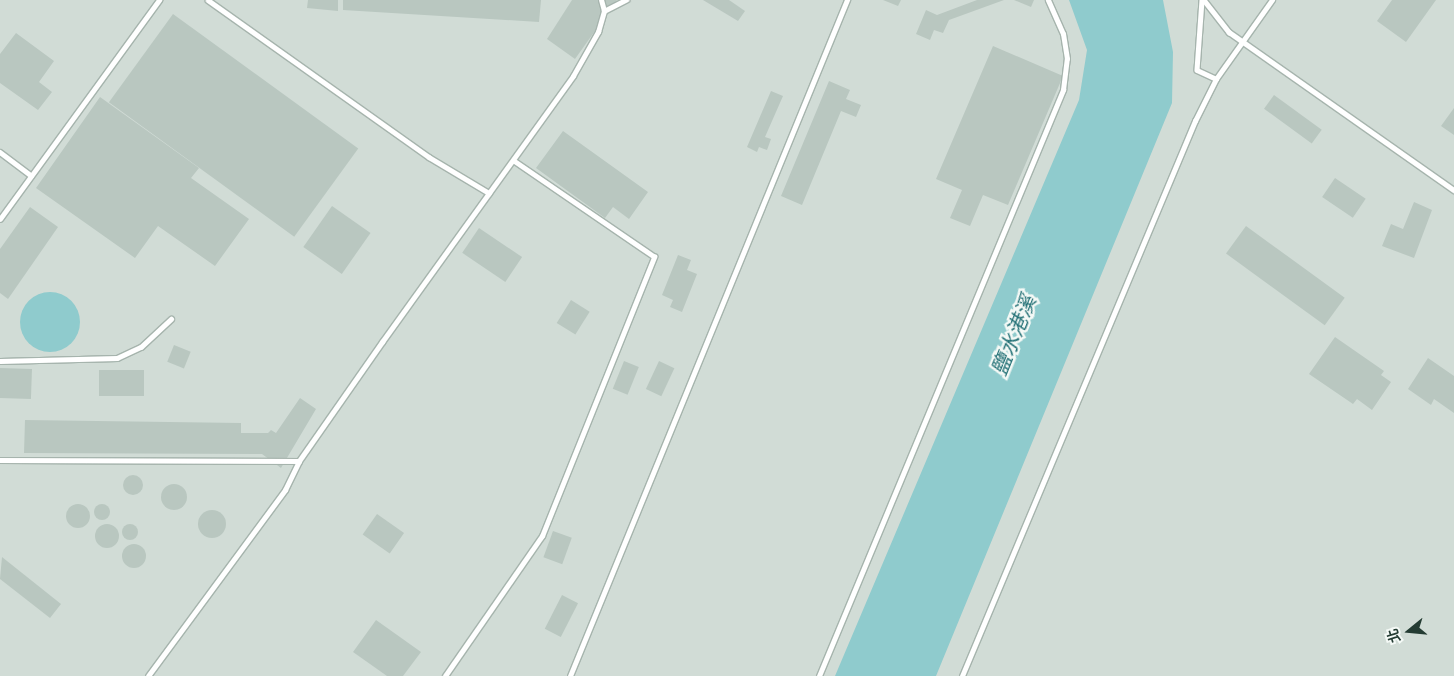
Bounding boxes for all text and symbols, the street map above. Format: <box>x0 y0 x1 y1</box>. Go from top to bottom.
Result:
water label: 鹽水港溪 <box>988 292 1042 380</box>
north arrow <box>1384 606 1434 656</box>
text: 北 <box>1386 627 1403 644</box>

